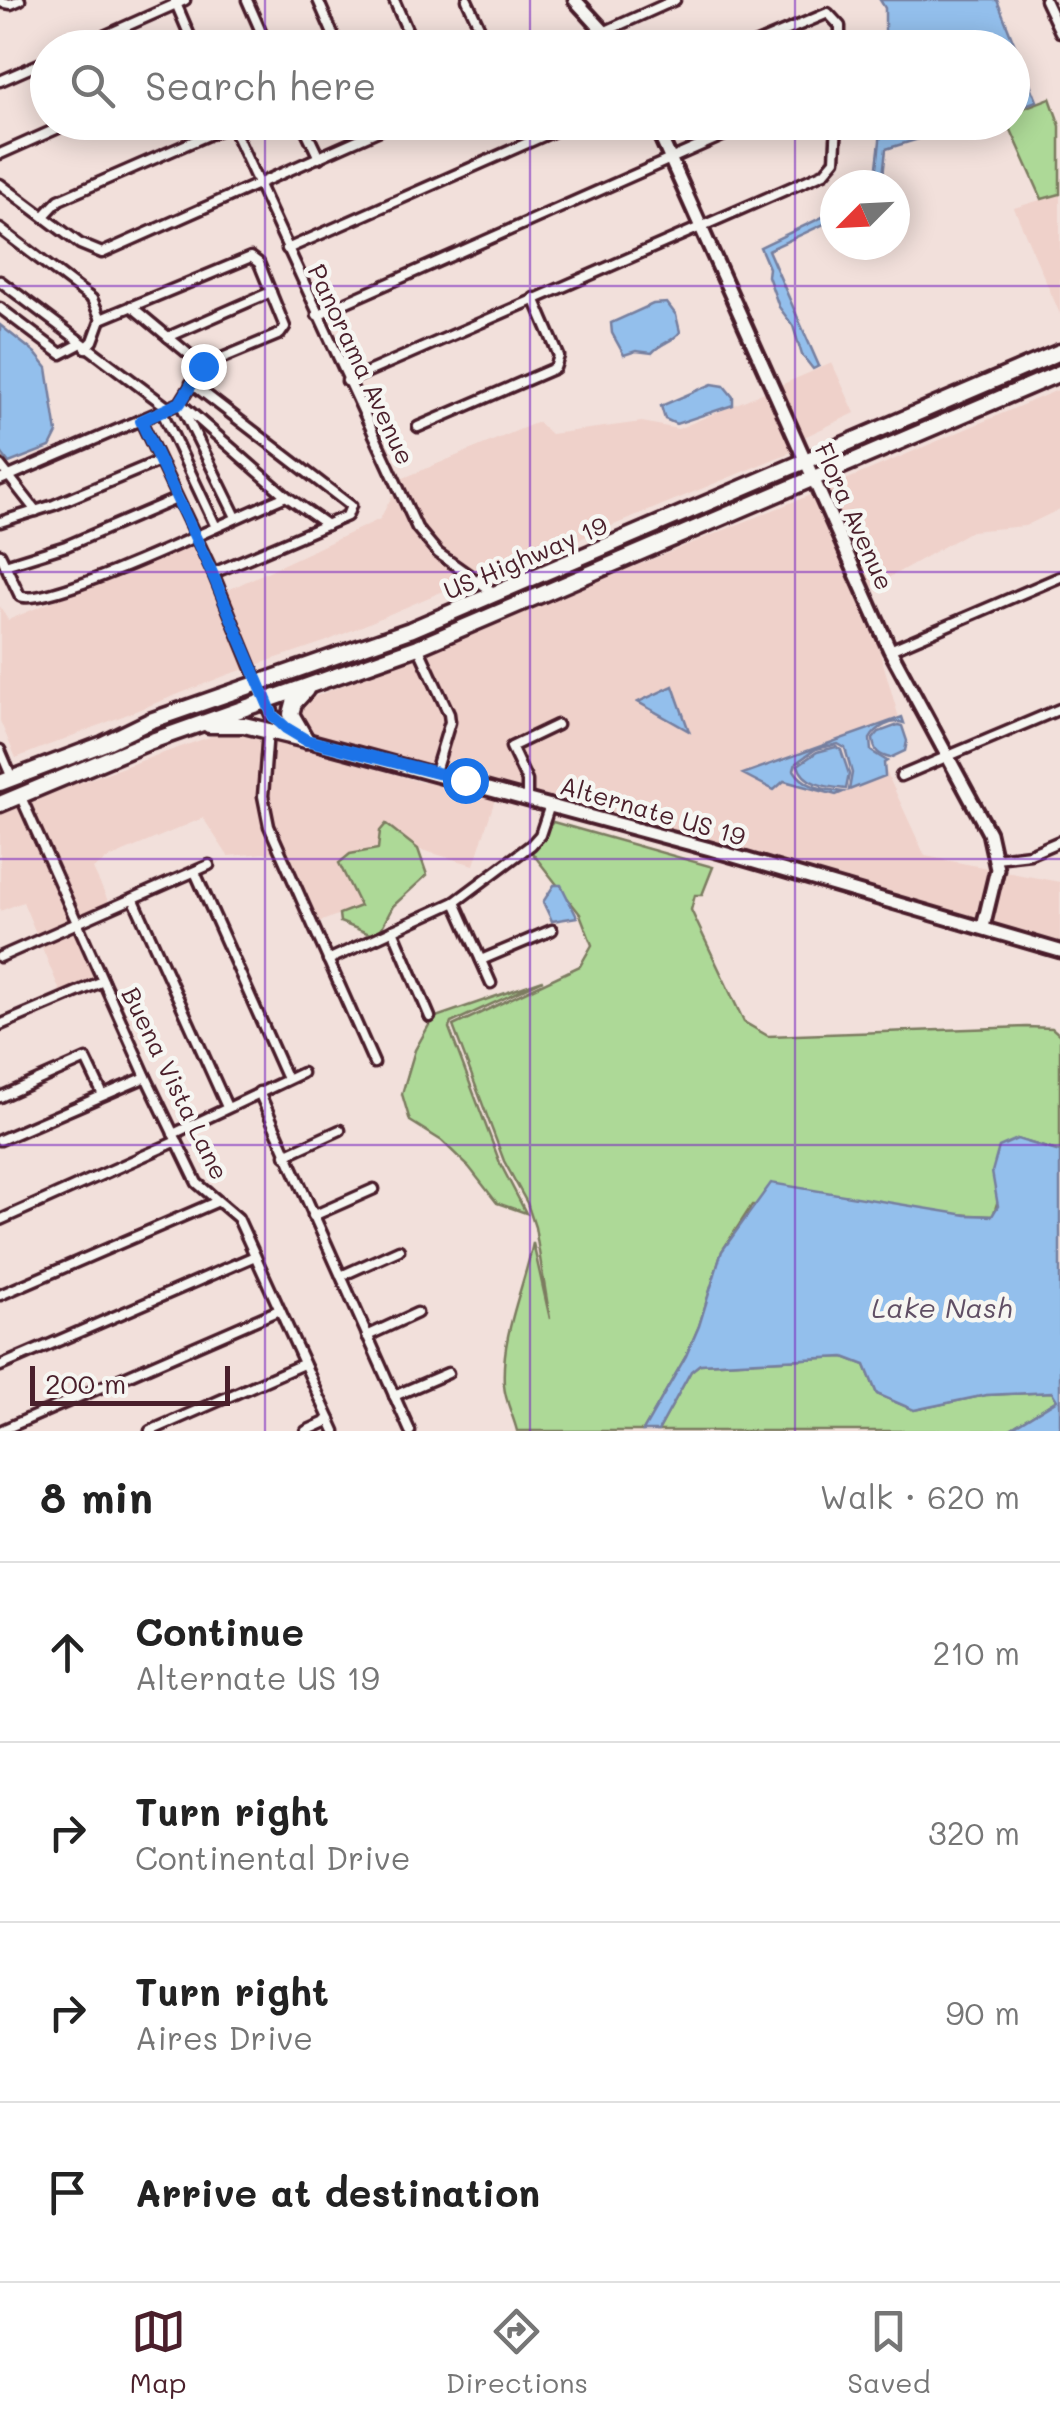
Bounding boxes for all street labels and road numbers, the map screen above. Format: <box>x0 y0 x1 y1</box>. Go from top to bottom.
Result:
street label: Panorama Avenue <box>302 259 422 469</box>
street label: Flora Avenue <box>808 437 902 595</box>
street label: US Highway 19 <box>438 508 612 607</box>
street label: Alternate US 19 <box>557 768 750 852</box>
street label: Buena Vista Lane <box>115 981 237 1185</box>

